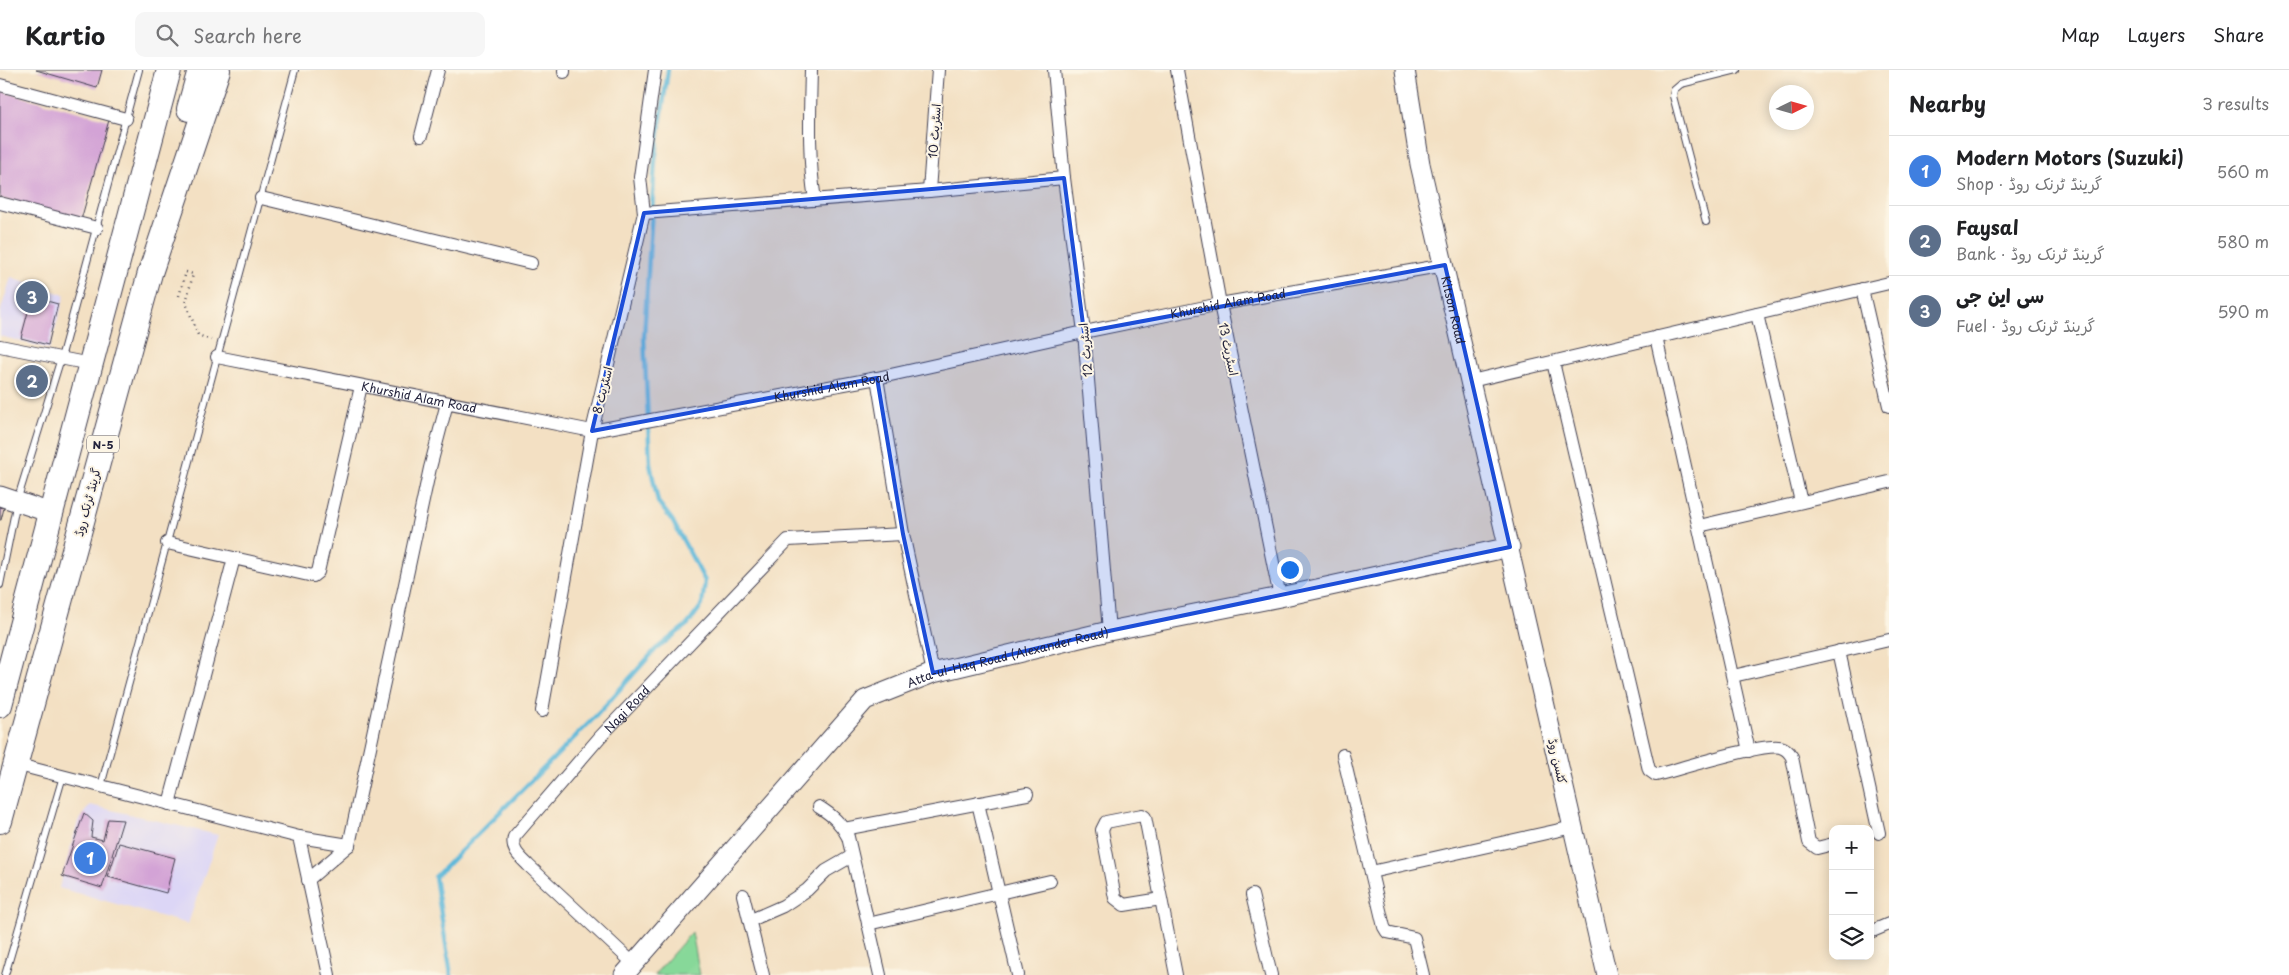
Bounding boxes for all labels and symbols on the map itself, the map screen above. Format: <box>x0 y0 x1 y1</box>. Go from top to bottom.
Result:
north arrow <box>1769 85 1814 130</box>
street label: اسٹریٹ 10 <box>923 103 945 159</box>
street label: Kitson Road <box>1437 274 1470 346</box>
pin: 3 <box>16 278 48 316</box>
street label: Khurshid Alam Road <box>1169 284 1287 323</box>
street label: اسٹریٹ 13 <box>1215 321 1243 377</box>
street label: اسٹریٹ 12 <box>1074 322 1096 378</box>
pin: 2 <box>16 362 48 400</box>
street label: اسٹریٹ 8 <box>587 364 617 415</box>
street label: Khurshid Alam Road <box>772 366 891 406</box>
street label: Khurshid Alam Road <box>360 377 478 417</box>
road number: N-5 <box>87 436 119 452</box>
street label: گرینڈ ٹرنک روڈ <box>69 466 105 538</box>
your location <box>1277 557 1303 583</box>
street label: Atta-ul-Haq Road (Alexander Road) <box>904 622 1110 692</box>
street label: Nagi Road <box>600 681 654 736</box>
street label: کٹسن روڈ <box>1544 736 1572 786</box>
pin: 1 <box>74 839 106 877</box>

